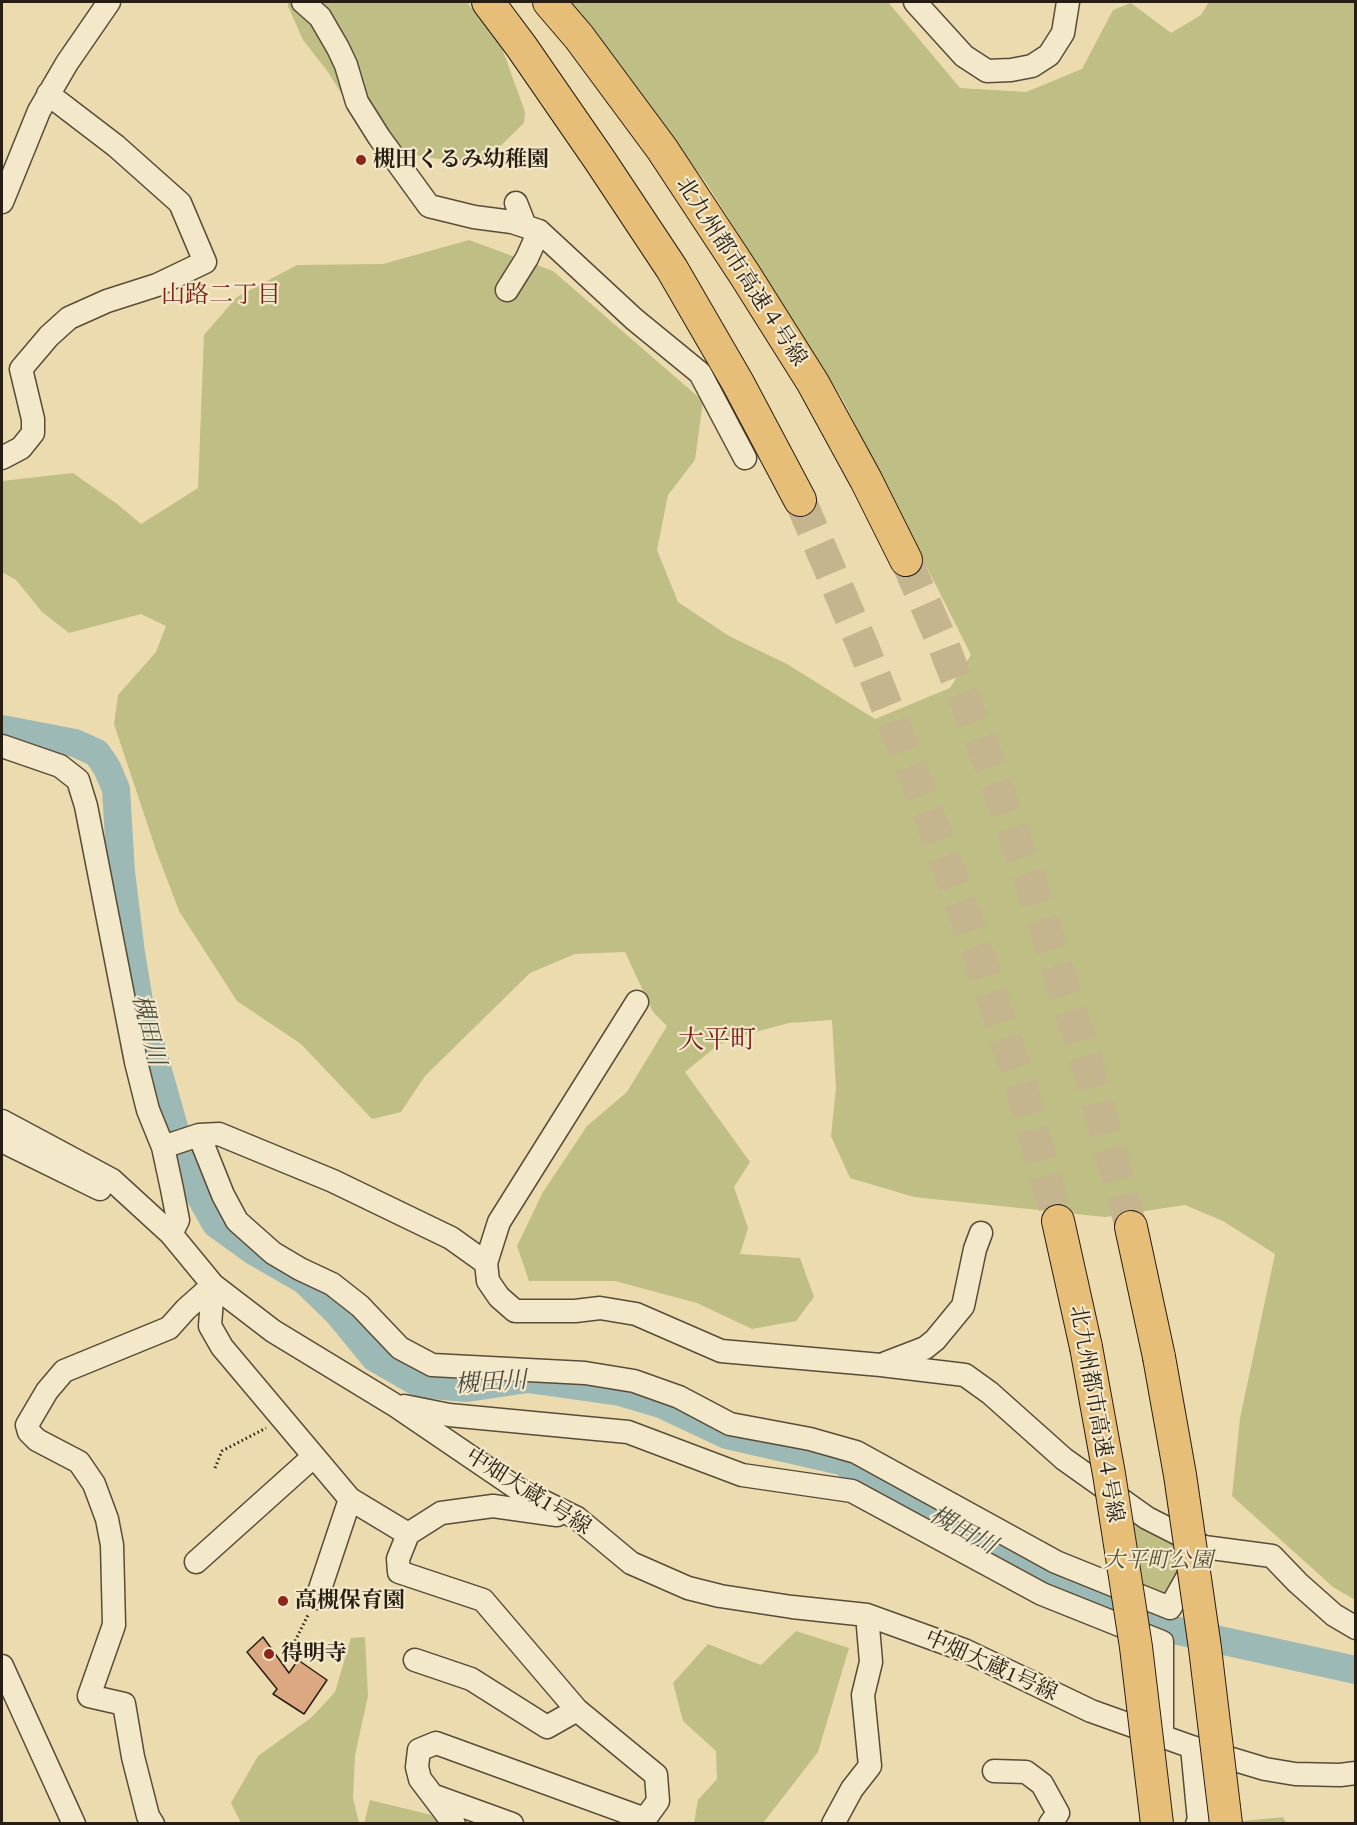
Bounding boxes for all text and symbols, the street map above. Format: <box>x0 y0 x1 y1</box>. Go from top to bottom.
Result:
place label: 槻田くるみ幼稚園 <box>373 147 549 173</box>
marker: 槻田くるみ幼稚園 <box>354 153 368 167</box>
street label: 北九州都市高速４号線 <box>670 173 812 371</box>
district label: 山路二丁目 <box>161 281 281 309</box>
water label: 槻田川 <box>125 992 171 1068</box>
district label: 大平町 <box>678 1025 756 1057</box>
street label: 北九州都市高速４号線 <box>1064 1303 1128 1525</box>
water label: 槻田川 <box>454 1366 528 1400</box>
street label: 中畑大蔵1号線 <box>461 1443 595 1541</box>
water label: 槻田川 <box>925 1501 1001 1561</box>
park label: 大平町公園 <box>1103 1548 1213 1574</box>
place label: 高槻保育園 <box>295 1588 405 1614</box>
marker: 高槻保育園 <box>276 1594 290 1608</box>
street label: 中畑大蔵1号線 <box>921 1625 1061 1707</box>
place label: 得明寺 <box>281 1641 347 1667</box>
marker: 得明寺 <box>262 1647 276 1661</box>

